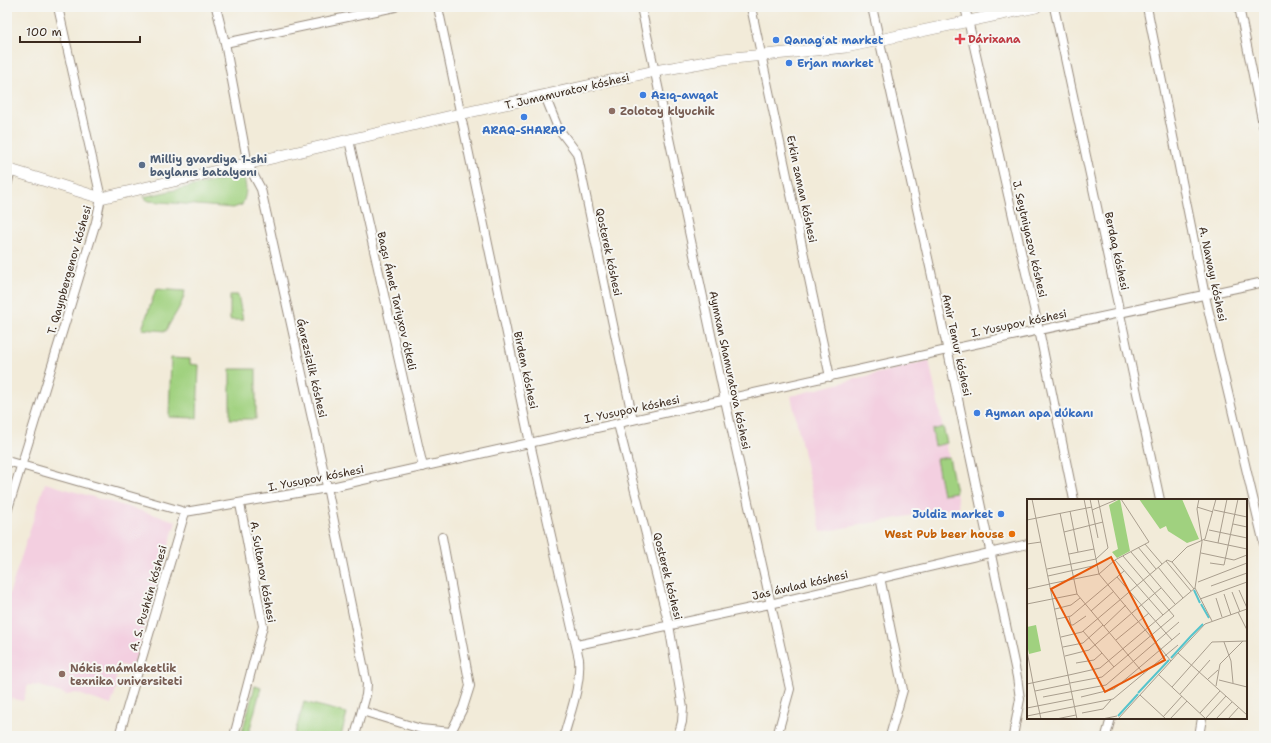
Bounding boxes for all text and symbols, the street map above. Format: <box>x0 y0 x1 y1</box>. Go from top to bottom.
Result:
scale bar <box>20 18 140 44</box>
text: 100 m <box>26 24 62 40</box>
place label: Dárixana <box>968 32 1021 47</box>
place label: Qanagʻat market <box>784 33 884 48</box>
marker: Dárixana <box>955 34 965 44</box>
marker: Qanagʻat market <box>771 35 781 45</box>
place label: Erjan market <box>797 56 874 71</box>
marker: Erjan market <box>784 58 794 68</box>
street label: T. Jumamuratov kóshesi <box>503 70 631 113</box>
place label: Azıq-awqat <box>651 88 719 103</box>
marker: Azıq-awqat <box>638 90 648 100</box>
place label: Zolotoy klyuchik <box>620 104 715 119</box>
marker: Zolotoy klyuchik <box>607 106 617 116</box>
marker: ARAQ-SHARAP <box>519 112 529 122</box>
place label: ARAQ-SHARAP <box>482 123 566 138</box>
street label: Erkin zaman kóshesi <box>783 134 820 244</box>
place label: Milliy gvardiya 1-shi baylanıs batalyonı <box>150 152 267 180</box>
marker: Milliy gvardiya 1-shi baylanıs batalyonı <box>137 160 147 170</box>
street label: J. Seytniyazov kóshesi <box>1009 179 1050 299</box>
street label: T. Qayıpbergenov kóshesi <box>44 204 95 336</box>
street label: Qosterek kóshesi <box>592 207 625 298</box>
street label: Berdaq kóshesi <box>1101 211 1132 292</box>
street label: A. Nawayı kóshesi <box>1195 225 1230 323</box>
street label: Baqsı Ámet Tariyxov ótkeli <box>373 230 421 372</box>
street label: Ayımxan Shamuratova kóshesi <box>705 289 754 451</box>
street label: Amir Temur kóshesi <box>938 293 975 398</box>
street label: I. Yusupov kóshesi <box>970 306 1068 341</box>
street label: Ǵarezsizlik kóshesi <box>293 317 331 419</box>
street label: Birdem kóshesi <box>510 330 541 410</box>
street label: I. Yusupov kóshesi <box>583 392 681 427</box>
place label: Ayman apa dúkanı <box>985 406 1093 421</box>
marker: Ayman apa dúkanı <box>972 408 982 418</box>
street label: I. Yusupov kóshesi <box>267 462 365 495</box>
inset map <box>1027 499 1247 719</box>
place label: Juldiz market <box>912 507 994 522</box>
marker: Juldiz market <box>996 509 1006 519</box>
street label: A. Sultanov kóshesi <box>246 520 279 624</box>
place label: West Pub beer house <box>884 527 1004 542</box>
marker: West Pub beer house <box>1007 529 1017 539</box>
street label: Qosterek kóshesi <box>649 531 686 621</box>
street label: A. S. Pushkin kóshesi <box>126 544 171 653</box>
street label: Jas áwlad kóshesi <box>751 567 850 604</box>
place label: Nókis mámleketlik texnika universiteti <box>70 661 182 689</box>
marker: Nókis mámleketlik texnika universiteti <box>57 669 67 679</box>

